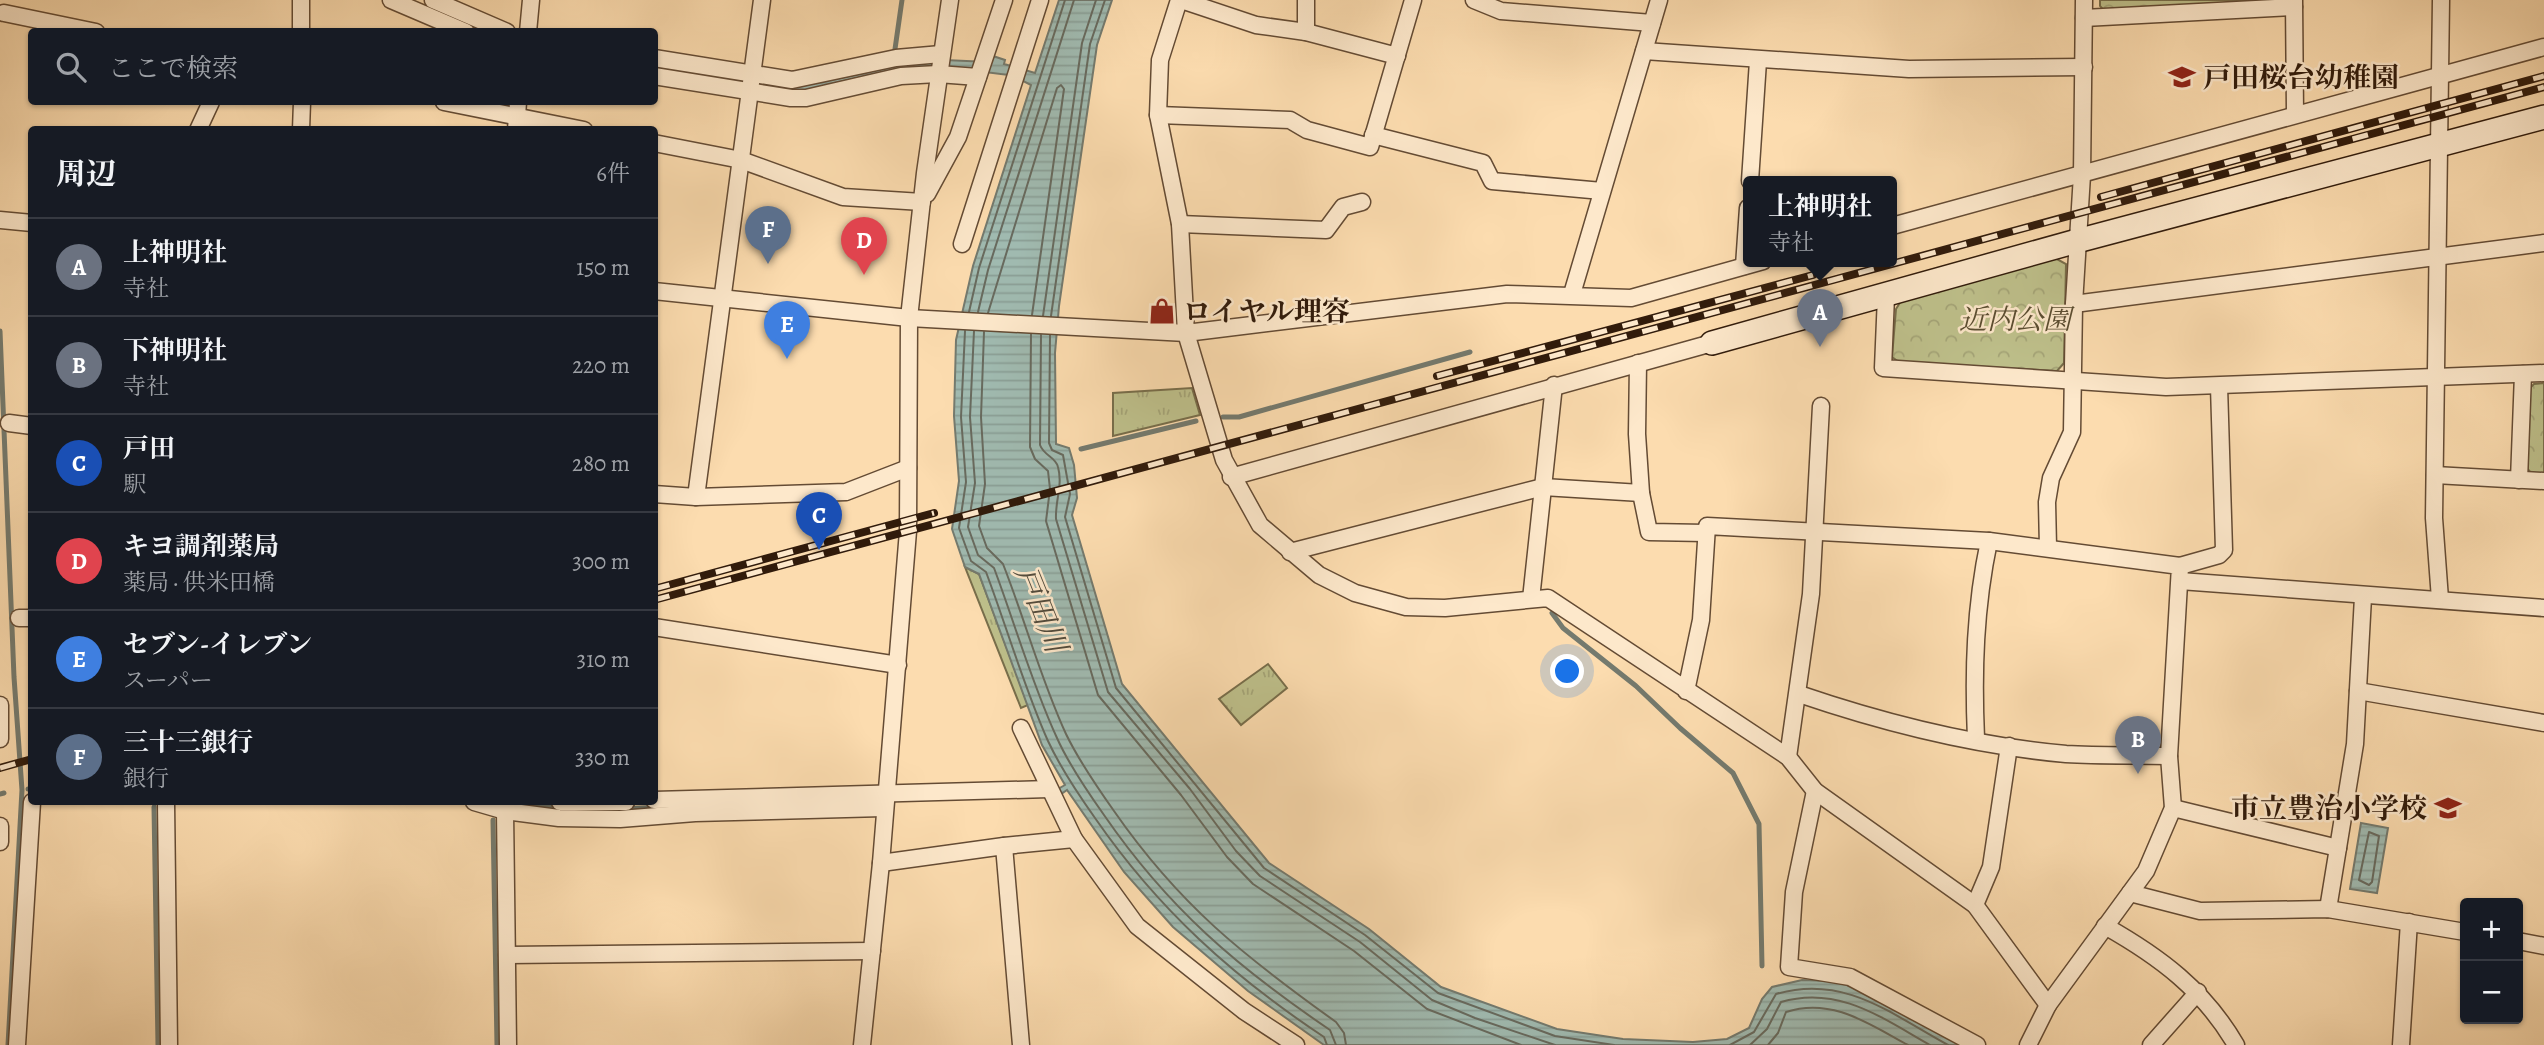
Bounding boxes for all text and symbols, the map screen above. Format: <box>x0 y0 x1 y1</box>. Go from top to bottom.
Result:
search box <box>28 28 658 105</box>
icon: search <box>52 48 90 86</box>
text: ここで検索 <box>108 51 238 86</box>
place label: 戸田桜台幼稚園 <box>2203 59 2399 97</box>
school or university icon: 戸田桜台幼稚園 <box>2167 62 2197 92</box>
text: 周辺 <box>56 154 116 194</box>
text: 6件 <box>596 158 630 189</box>
popup <box>1743 176 1897 267</box>
text: 上神明社 <box>1768 189 1872 224</box>
pin: F <box>745 206 791 264</box>
pin: D <box>841 217 887 275</box>
text: 寺社 <box>1768 227 1814 258</box>
text: 上神明社 <box>123 235 227 270</box>
text: A <box>72 252 86 283</box>
text: 150 m <box>576 252 630 283</box>
text: 寺社 <box>123 273 169 304</box>
pin: A <box>1797 289 1843 347</box>
place label: ロイヤル理容 <box>1183 293 1350 331</box>
shop icon: ロイヤル理容 <box>1147 296 1177 326</box>
pin: E <box>764 301 810 359</box>
park label: 近内公園 <box>1959 301 2075 339</box>
text: 下神明社 <box>123 333 227 368</box>
text: B <box>72 350 86 381</box>
text: 220 m <box>572 350 630 381</box>
text: 寺社 <box>123 371 169 402</box>
text: 戸田 <box>123 431 175 466</box>
text: C <box>72 448 86 479</box>
text: 280 m <box>572 448 630 479</box>
text: 駅 <box>123 469 146 500</box>
pin: C <box>796 492 842 550</box>
text: キヨ調剤薬局 <box>123 529 279 564</box>
text: D <box>71 546 87 577</box>
text: 300 m <box>572 546 630 577</box>
water label: 戸田川 <box>1006 560 1078 661</box>
text: 薬局 · 供米田橋 <box>123 567 275 598</box>
text: セブン-イレブン <box>123 627 312 662</box>
text: E <box>72 644 86 675</box>
text: 310 m <box>577 644 630 675</box>
your location <box>1550 654 1584 688</box>
text: スーパー <box>123 665 213 696</box>
pin: B <box>2115 716 2161 774</box>
text: 三十三銀行 <box>123 725 253 760</box>
text: F <box>73 742 85 773</box>
text: 330 m <box>575 742 630 773</box>
text: 銀行 <box>123 763 169 794</box>
place label: 市立豊治小学校 <box>2231 790 2427 828</box>
school or university icon: 市立豊治小学校 <box>2433 793 2463 823</box>
map controls <box>2460 898 2523 1024</box>
button: + <box>2460 898 2523 961</box>
button: − <box>2460 961 2523 1024</box>

